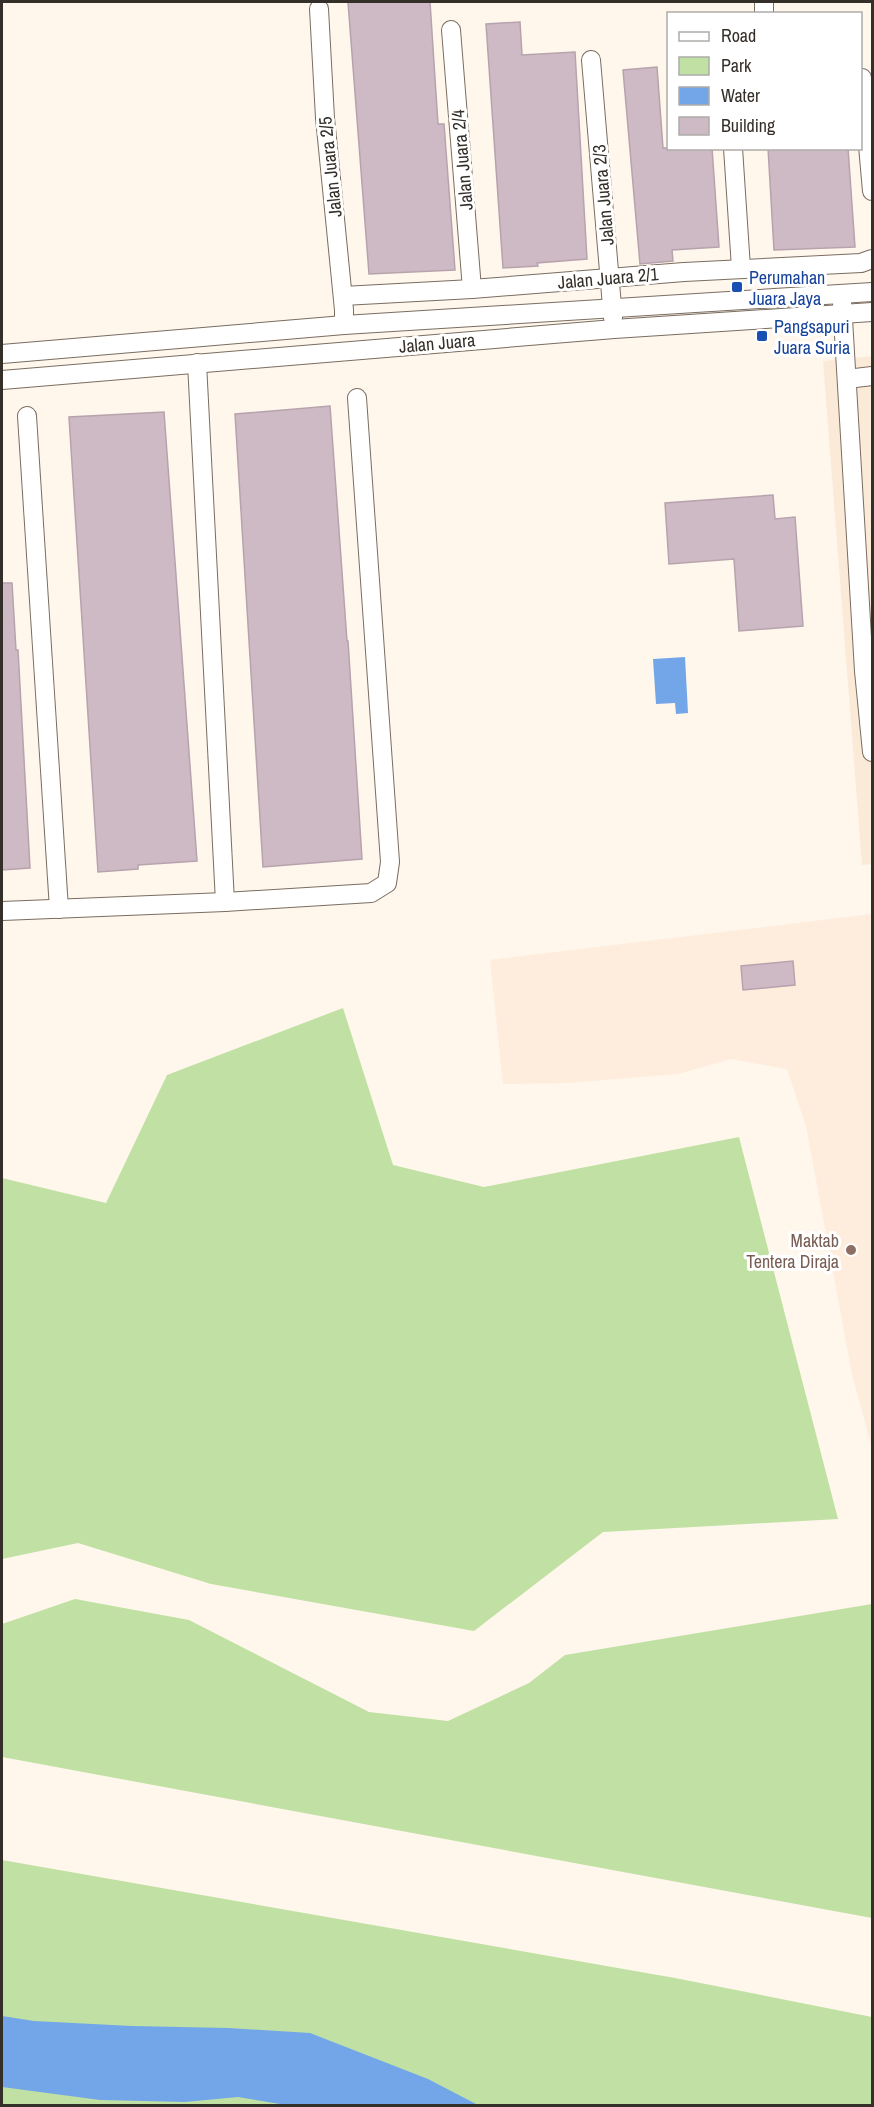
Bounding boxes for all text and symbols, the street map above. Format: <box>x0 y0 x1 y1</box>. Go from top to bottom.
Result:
legend <box>667 12 862 150</box>
text: Road <box>721 23 756 48</box>
text: Park <box>721 53 752 78</box>
text: Water <box>721 83 760 108</box>
street label: Jalan Juara 2/4 <box>445 109 479 211</box>
text: Building <box>721 113 776 138</box>
street label: Jalan Juara 2/5 <box>312 116 348 218</box>
street label: Jalan Juara 2/3 <box>586 144 620 246</box>
street label: Jalan Juara 2/1 <box>557 261 660 295</box>
place label: Perumahan Juara Jaya <box>749 265 825 311</box>
marker: Perumahan Juara Jaya <box>730 280 744 294</box>
place label: Pangsapuri Juara Suria <box>774 314 850 360</box>
street label: Jalan Juara <box>398 327 476 359</box>
marker: Pangsapuri Juara Suria <box>755 329 769 343</box>
place label: Maktab Tentera Diraja <box>746 1228 839 1274</box>
marker: Maktab Tentera Diraja <box>844 1243 858 1257</box>

